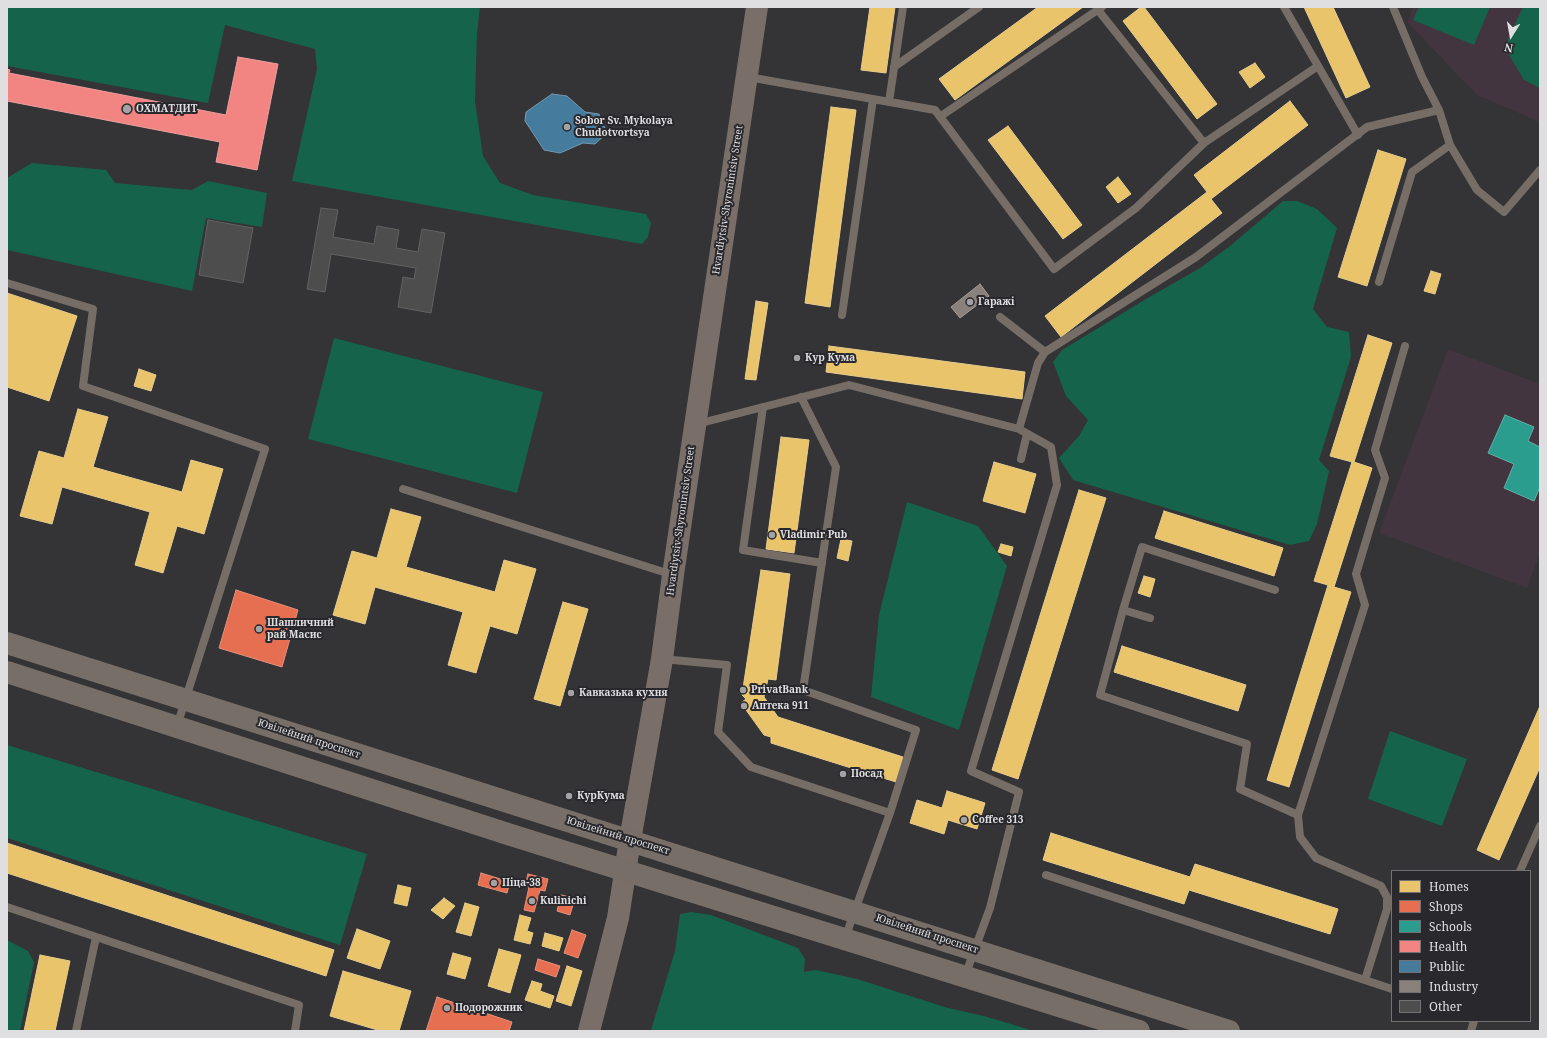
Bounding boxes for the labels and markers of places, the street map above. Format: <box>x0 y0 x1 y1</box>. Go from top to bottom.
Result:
marker: ОХМАТДИТ <box>121 103 133 115</box>
place label: ОХМАТДИТ <box>136 103 197 115</box>
place label: Sobor Sv. Mykolaya Chudotvortsya <box>575 115 673 138</box>
marker: Sobor Sv. Mykolaya Chudotvortsya <box>562 122 572 132</box>
place label: Гаражі <box>978 296 1015 308</box>
marker: Гаражі <box>965 297 975 307</box>
place label: Кур Кума <box>805 352 855 364</box>
marker: Кур Кума <box>792 353 802 363</box>
place label: Vladimir Pub <box>780 529 847 541</box>
marker: Vladimir Pub <box>767 530 777 540</box>
place label: Шашличний рай Масис <box>267 617 334 640</box>
marker: Шашличний рай Масис <box>254 624 264 634</box>
place label: PrivatBank <box>751 684 808 696</box>
marker: PrivatBank <box>738 685 748 695</box>
place label: Кавказька кухня <box>579 687 667 699</box>
marker: Кавказька кухня <box>566 688 576 698</box>
place label: Аптека 911 <box>752 700 809 712</box>
marker: Аптека 911 <box>739 701 749 711</box>
place label: Посад <box>851 768 883 780</box>
marker: Посад <box>838 769 848 779</box>
place label: КурКума <box>577 790 625 802</box>
marker: КурКума <box>564 791 574 801</box>
place label: Coffee 313 <box>972 814 1023 826</box>
marker: Coffee 313 <box>959 815 969 825</box>
place label: Піца-38 <box>502 877 541 889</box>
marker: Піца-38 <box>489 878 499 888</box>
place label: Kulinichi <box>540 895 586 907</box>
marker: Kulinichi <box>527 896 537 906</box>
place label: Подорожник <box>455 1002 522 1014</box>
marker: Подорожник <box>442 1003 452 1013</box>

